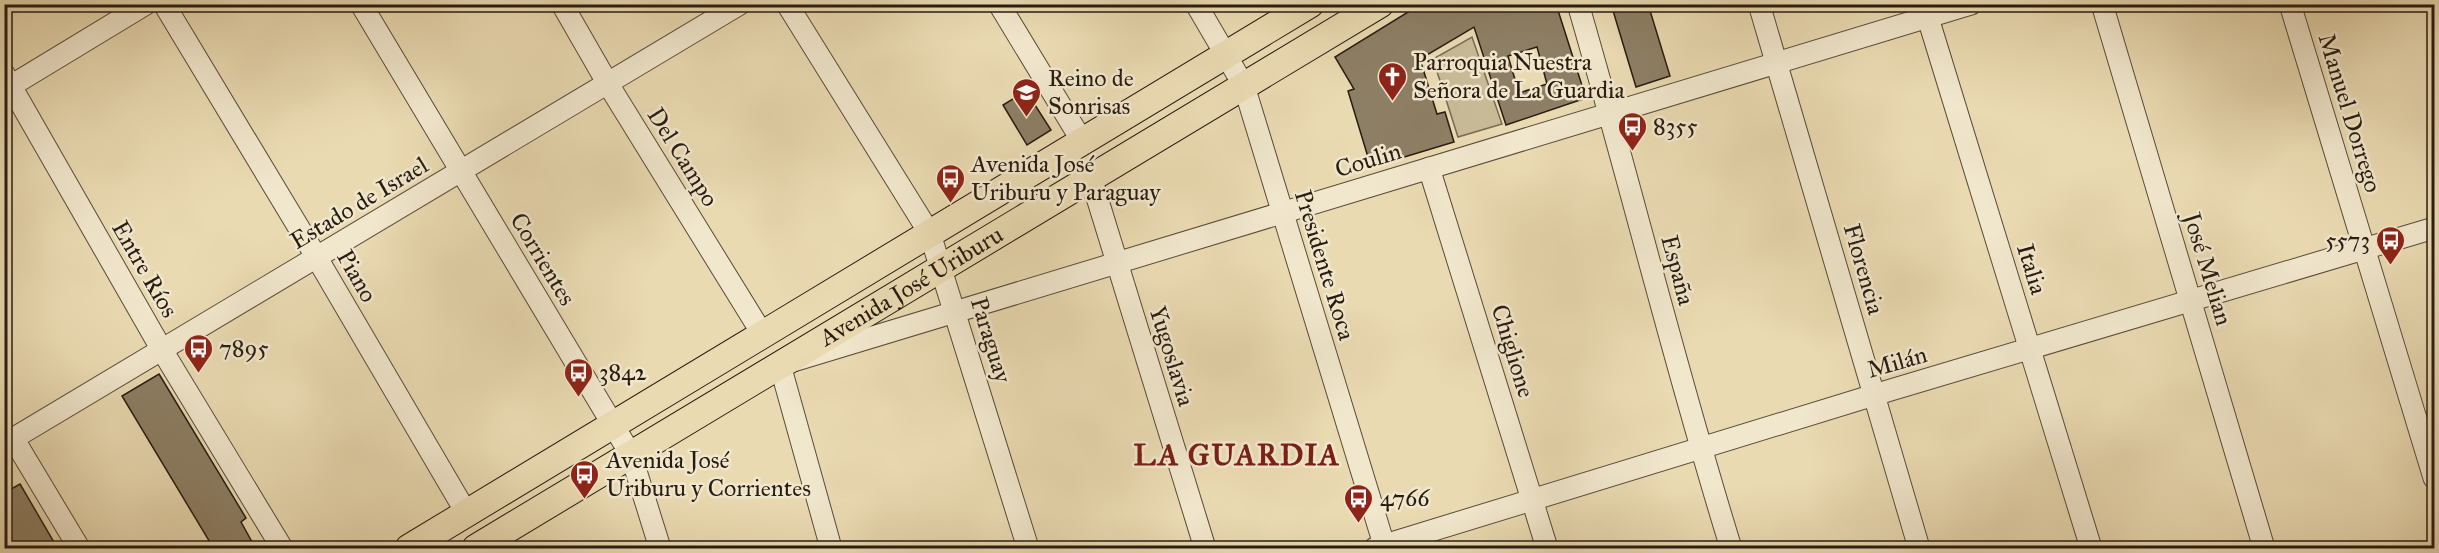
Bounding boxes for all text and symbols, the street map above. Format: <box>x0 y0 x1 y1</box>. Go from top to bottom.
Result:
street label: Manuel Dorrego <box>2312 30 2388 196</box>
place label: Parroquia Nuestra Señora de La Guardia <box>1413 47 1626 105</box>
church icon: Parroquia Nuestra Señora de La Guardia <box>1376 60 1408 102</box>
place label: Reino de Sonrisas <box>1048 63 1134 121</box>
school or university icon: Reino de Sonrisas <box>1011 76 1043 118</box>
street label: Del Campo <box>641 102 725 212</box>
bus stop icon: 8355 <box>1616 110 1648 152</box>
place label: 8355 <box>1653 111 1698 141</box>
street label: Coulin <box>1331 136 1405 184</box>
place label: Avenida José Uriburu y Paraguay <box>970 149 1161 207</box>
street label: Estado de Israel <box>285 150 434 256</box>
bus stop icon: Avenida José Uriburu y Paraguay <box>934 162 966 204</box>
street label: Presidente Roca <box>1288 186 1362 345</box>
street label: José Melian <box>2176 206 2239 329</box>
street label: Corrientes <box>504 207 582 311</box>
street label: Entre Ríos <box>105 215 185 323</box>
street label: Avenida José Uriburu <box>813 219 1009 353</box>
street label: Florencia <box>1837 220 1891 319</box>
bus stop icon: 5573 <box>2375 224 2407 266</box>
place label: 5573 <box>2325 225 2370 255</box>
street label: España <box>1654 232 1702 309</box>
street label: Italia <box>2010 240 2054 299</box>
street label: Piano <box>330 244 384 308</box>
street label: Paraguay <box>964 294 1018 387</box>
street label: Chiglione <box>1485 301 1541 401</box>
street label: Yugoslavia <box>1143 302 1202 411</box>
bus stop icon: 7895 <box>182 332 214 374</box>
place label: 7895 <box>219 333 269 363</box>
street label: Milán <box>1864 339 1930 385</box>
bus stop icon: 3842 <box>562 356 594 398</box>
place label: 3842 <box>599 357 647 387</box>
district label: LA GUARDIA <box>1134 437 1340 473</box>
place label: Avenida José Uriburu y Corrientes <box>605 445 811 503</box>
bus stop icon: Avenida José Uriburu y Corrientes <box>569 458 601 500</box>
bus stop icon: 4766 <box>1343 482 1375 524</box>
place label: 4766 <box>1380 483 1430 513</box>

